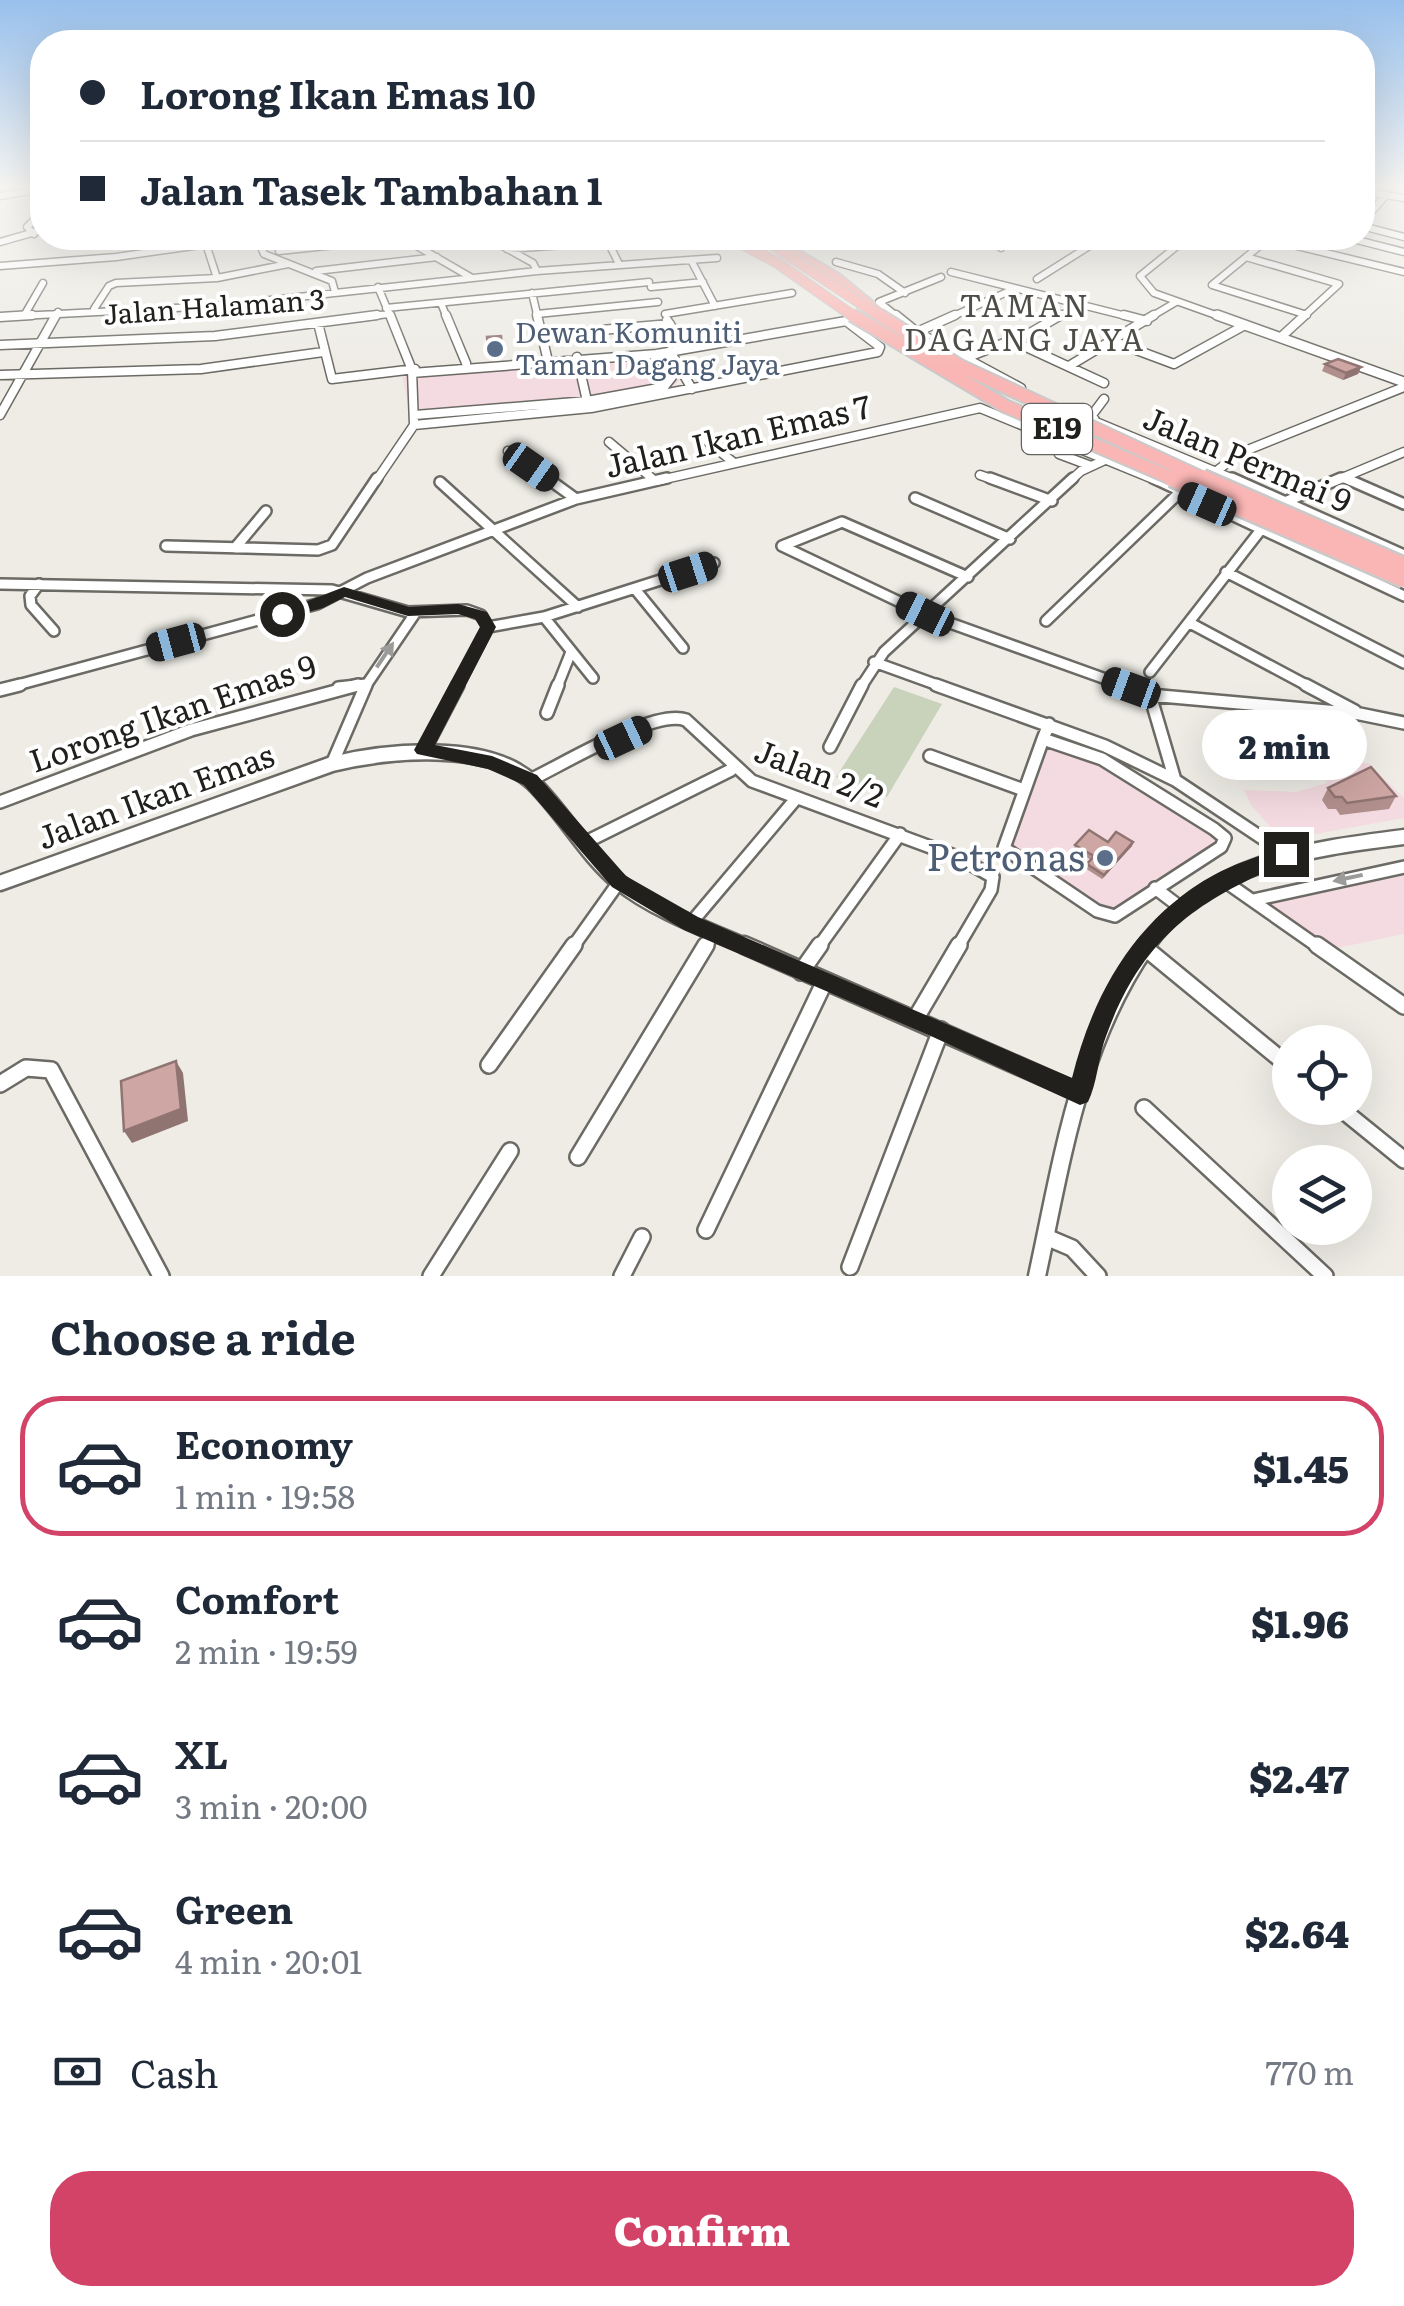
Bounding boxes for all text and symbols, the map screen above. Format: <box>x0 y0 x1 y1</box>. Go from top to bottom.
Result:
text: Lorong Ikan Emas 10 <box>140 64 536 121</box>
text: Jalan Tasek Tambahan 1 <box>140 160 603 217</box>
street label: Jalan Halaman 3 <box>102 276 326 334</box>
district label: TAMAN DAGANG JAYA <box>904 282 1146 360</box>
place label: Dewan Komuniti Taman Dagang Jaya <box>515 310 780 384</box>
marker: Dewan Komuniti Taman Dagang Jaya <box>484 338 506 360</box>
street label: Jalan Ikan Emas 7 <box>600 380 875 488</box>
street label: Jalan Permai 9 <box>1137 392 1360 523</box>
road number: E19 <box>1022 404 1092 454</box>
car <box>498 438 564 496</box>
car <box>1173 478 1241 530</box>
car <box>655 548 721 596</box>
car <box>891 587 959 641</box>
route start <box>260 592 305 637</box>
car <box>143 620 209 664</box>
street label: Lorong Ikan Emas 9 <box>22 640 322 783</box>
one-way arrow <box>376 641 394 668</box>
car <box>1098 664 1164 712</box>
callout: 2 min <box>1204 709 1368 779</box>
car <box>589 712 657 764</box>
text: 2 min <box>1239 721 1330 769</box>
street label: Jalan 2/2 <box>748 725 892 818</box>
street label: Jalan Ikan Emas <box>30 729 280 859</box>
place label: Petronas <box>927 826 1085 883</box>
route end <box>1264 832 1309 877</box>
marker: Petronas <box>1094 847 1116 869</box>
one-way arrow <box>1332 870 1363 886</box>
map controls <box>1272 1025 1372 1245</box>
button: locate <box>1272 1025 1372 1125</box>
button: layers <box>1272 1145 1372 1245</box>
text: Choose a ride <box>50 1302 356 1369</box>
text: Economy <box>175 1414 353 1471</box>
icon: car <box>55 1421 145 1511</box>
text: $1.45 <box>1253 1438 1349 1495</box>
text: 1 min · 19:58 <box>175 1471 355 1519</box>
text: Comfort <box>175 1569 339 1626</box>
icon: car <box>55 1576 145 1666</box>
text: $1.96 <box>1251 1593 1349 1650</box>
text: 2 min · 19:59 <box>175 1626 357 1674</box>
text: XL <box>175 1724 228 1781</box>
icon: car <box>55 1731 145 1821</box>
text: $2.47 <box>1249 1748 1349 1805</box>
text: 3 min · 20:00 <box>175 1781 367 1829</box>
text: Green <box>175 1879 293 1936</box>
icon: car <box>55 1886 145 1976</box>
text: $2.64 <box>1245 1903 1349 1960</box>
text: 4 min · 20:01 <box>175 1936 362 1984</box>
text: Cash <box>130 2043 219 2100</box>
icon: cash <box>50 2044 105 2099</box>
text: 770 m <box>1266 2047 1354 2095</box>
button: Confirm <box>50 2171 1354 2286</box>

